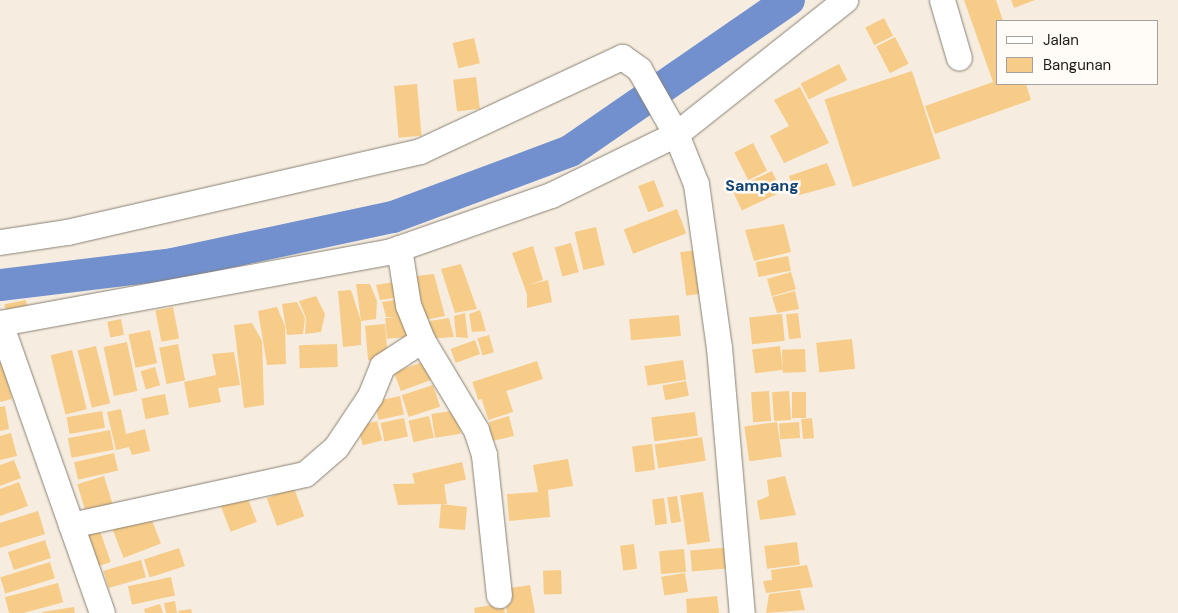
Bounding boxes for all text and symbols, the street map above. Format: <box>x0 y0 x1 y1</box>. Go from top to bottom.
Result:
legend <box>996 20 1158 85</box>
text: Jalan <box>1043 30 1079 50</box>
text: Bangunan <box>1043 55 1111 75</box>
district label: Sampang <box>725 176 799 196</box>

